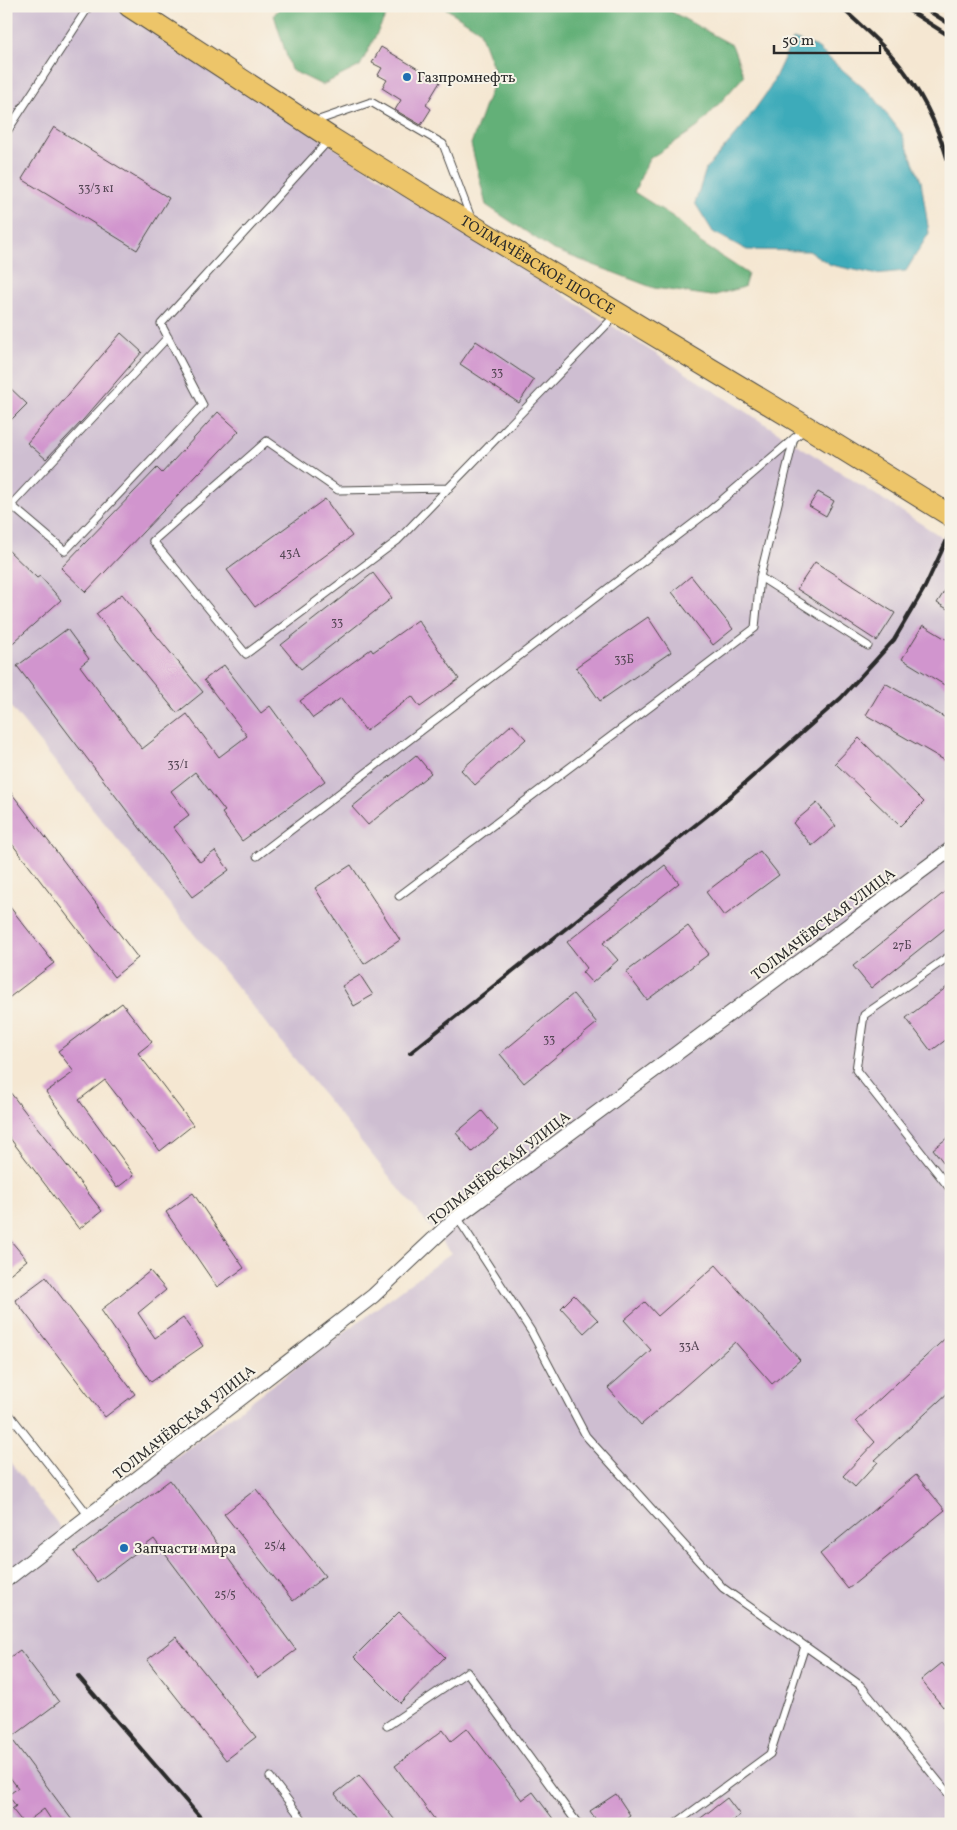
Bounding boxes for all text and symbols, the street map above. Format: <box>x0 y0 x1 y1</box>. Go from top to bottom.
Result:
scale bar <box>774 22 881 54</box>
text: 50 m <box>782 31 814 52</box>
place label: Газпромнефть <box>417 68 516 89</box>
marker: Газпромнефть <box>401 71 413 83</box>
house number: 33/3 к1 <box>78 181 114 197</box>
street label: ТОЛМАЧЁВСКОЕ ШОССЕ <box>456 211 618 321</box>
house number: 33 <box>491 365 503 381</box>
house number: 43А <box>279 546 301 562</box>
house number: 33 <box>331 615 343 631</box>
house number: 33Б <box>614 652 634 668</box>
house number: 33/1 <box>168 757 188 773</box>
street label: ТОЛМАЧЁВСКАЯ УЛИЦА <box>748 864 901 986</box>
house number: 27Б <box>892 938 912 954</box>
house number: 33 <box>543 1032 555 1048</box>
street label: ТОЛМАЧЁВСКАЯ УЛИЦА <box>424 1107 576 1231</box>
house number: 33А <box>679 1339 700 1355</box>
street label: ТОЛМАЧЁВСКАЯ УЛИЦА <box>109 1361 261 1485</box>
house number: 25/4 <box>264 1538 286 1554</box>
place label: Запчасти мира <box>134 1539 236 1560</box>
marker: Запчасти мира <box>118 1542 130 1554</box>
house number: 25/5 <box>214 1587 236 1603</box>

